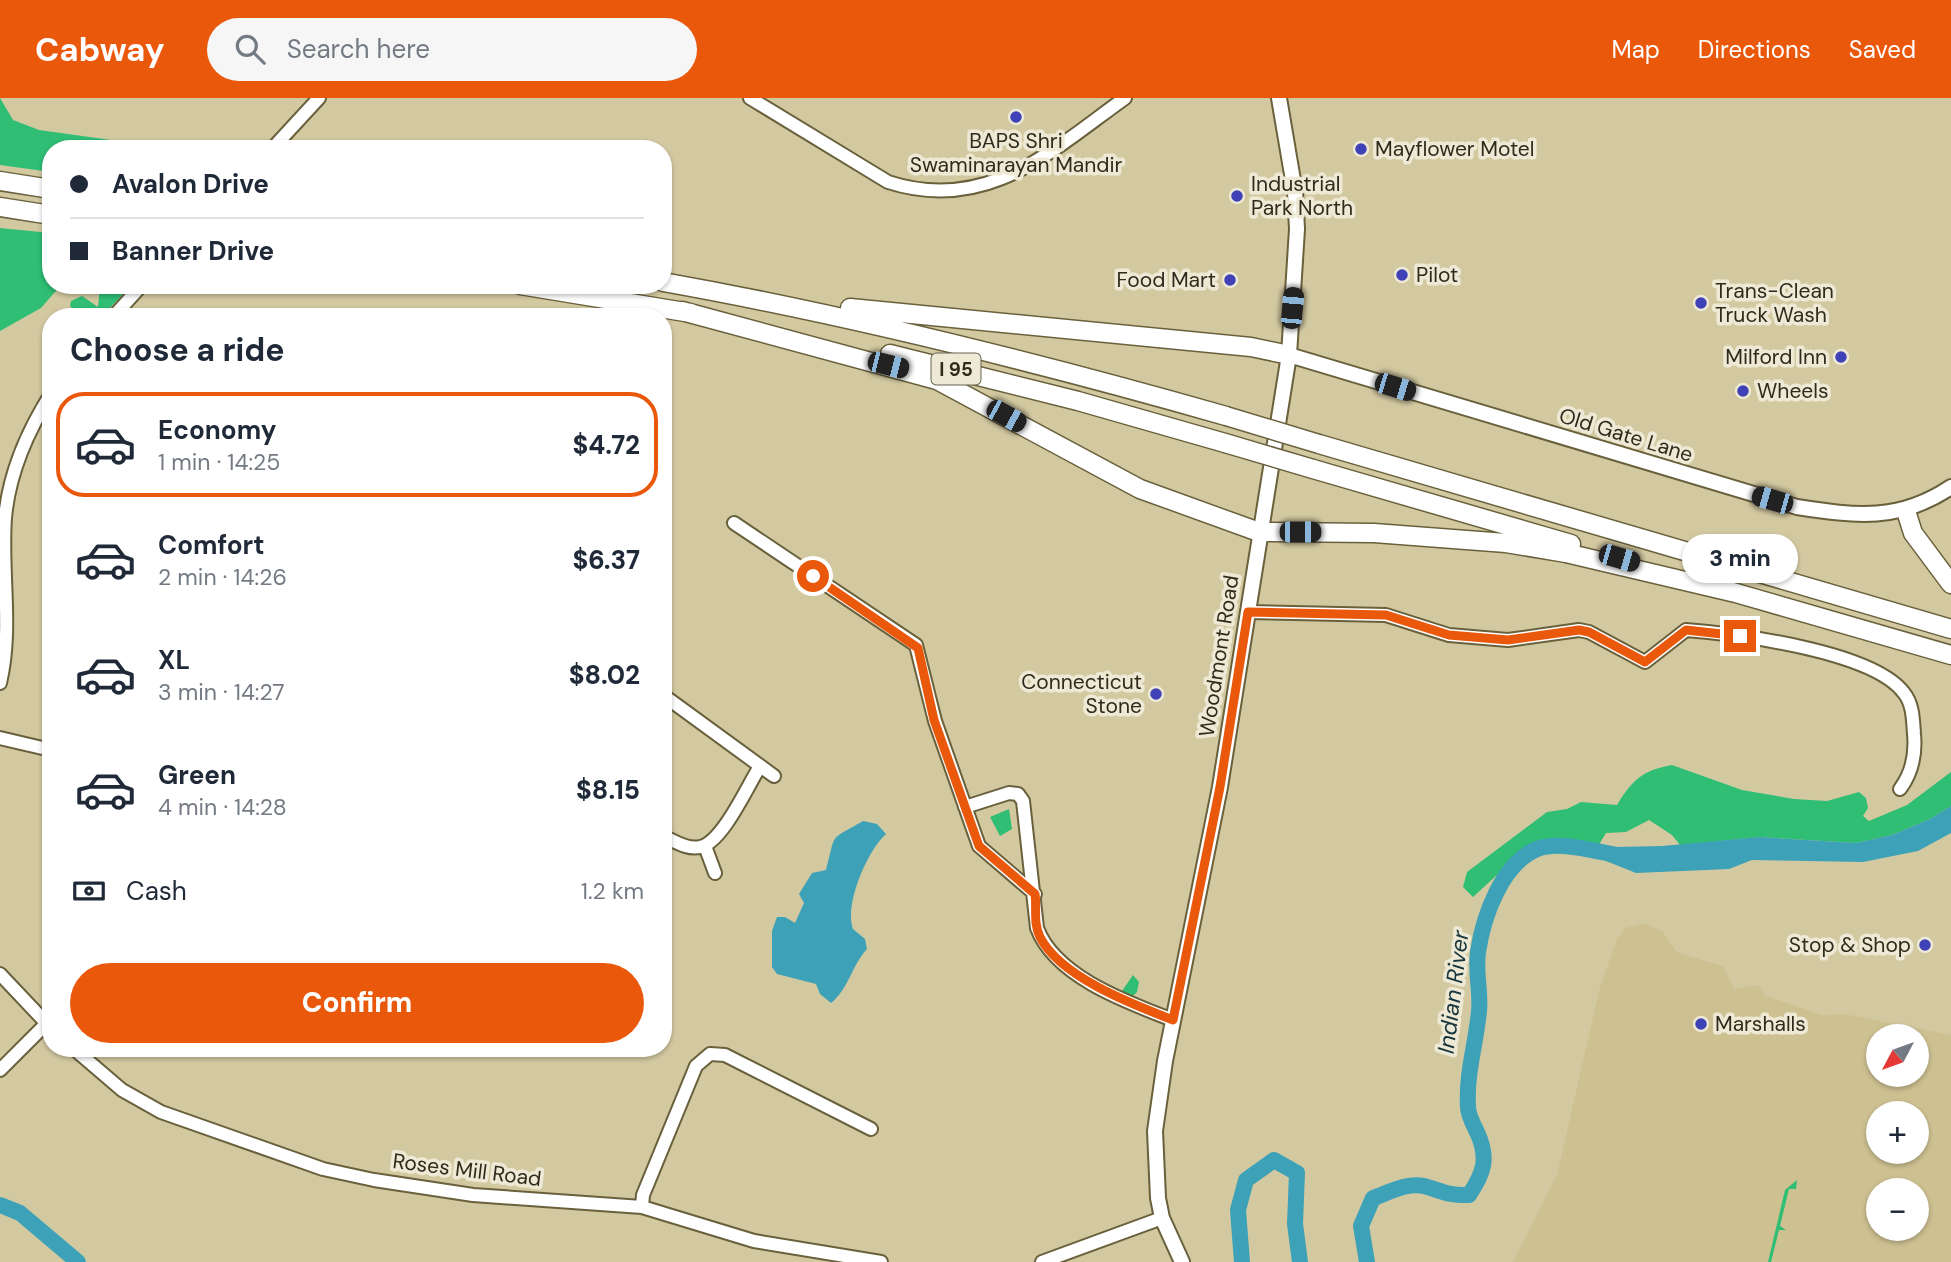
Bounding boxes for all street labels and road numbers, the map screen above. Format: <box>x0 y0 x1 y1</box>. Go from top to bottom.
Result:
road number: I 95 <box>932 354 981 384</box>
street label: Old Gate Lane <box>1556 401 1696 469</box>
street label: Woodmont Road <box>1192 573 1246 739</box>
street label: Roses Mill Road <box>391 1147 543 1193</box>

